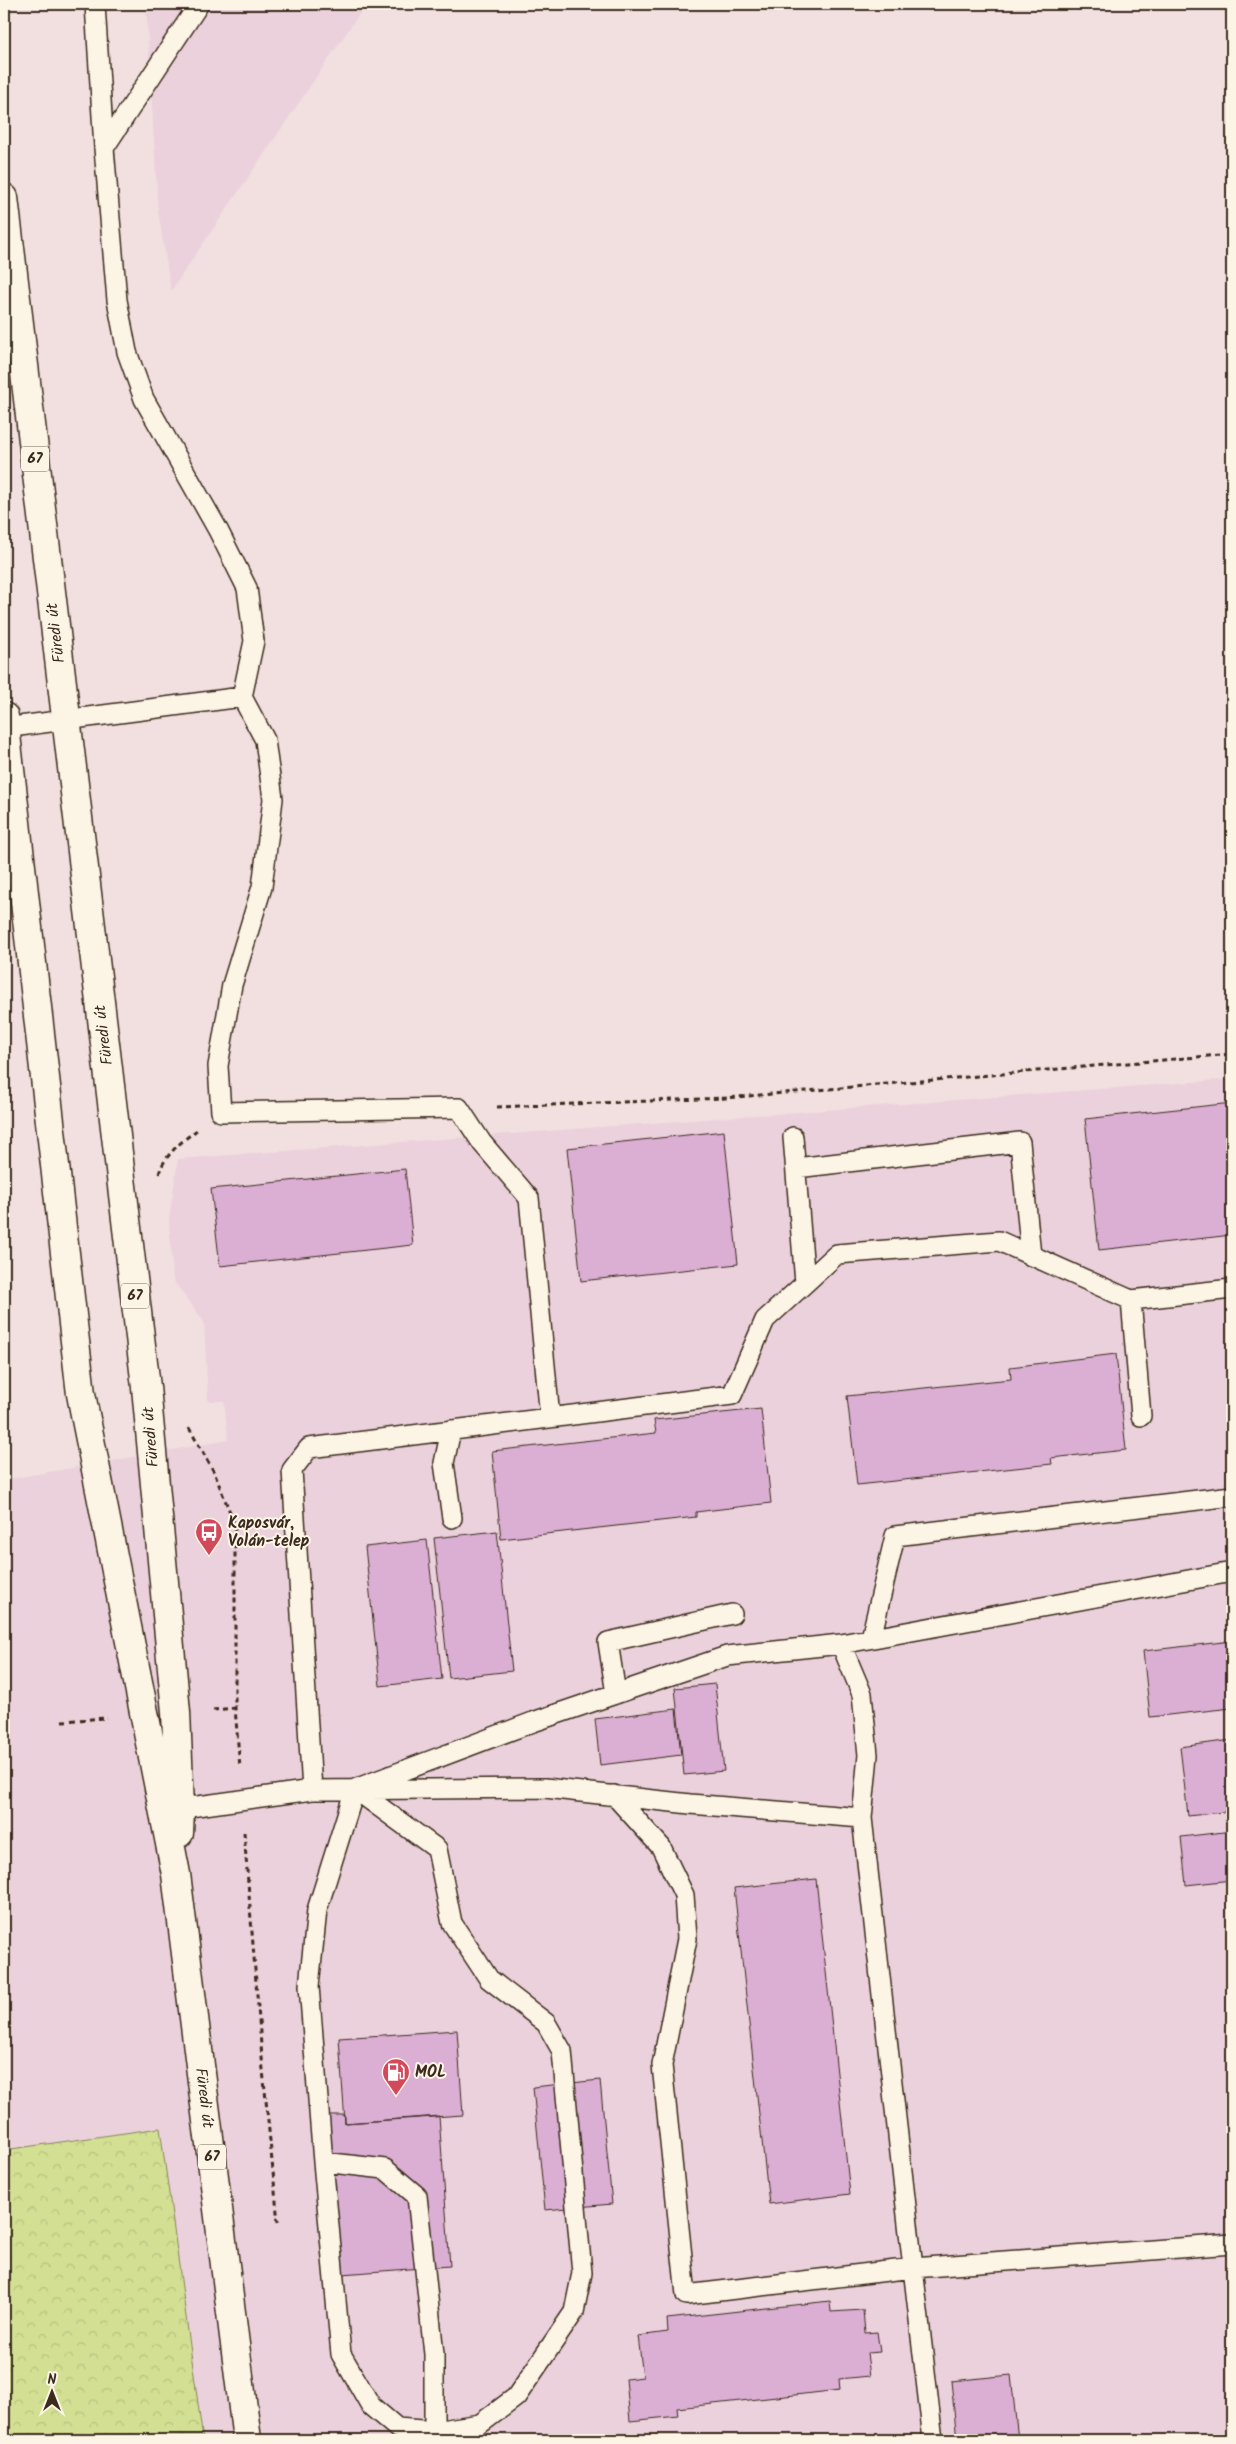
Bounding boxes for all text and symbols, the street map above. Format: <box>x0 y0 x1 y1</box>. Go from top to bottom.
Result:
road number: 67 <box>21 446 49 472</box>
street label: Füredi út <box>40 601 72 665</box>
street label: Füredi út <box>88 1003 120 1067</box>
road number: 67 <box>121 1284 149 1308</box>
street label: Füredi út <box>136 1405 166 1468</box>
place label: Kaposvár, Volán-telep <box>228 1511 310 1554</box>
bus stop icon: Kaposvár, Volán-telep <box>194 1517 224 1556</box>
fuel station icon: MOL <box>381 2057 411 2096</box>
place label: MOL <box>415 2060 446 2085</box>
street label: Füredi út <box>188 2066 220 2130</box>
road number: 67 <box>198 2144 226 2170</box>
north arrow <box>28 2366 78 2416</box>
text: N <box>48 2369 57 2391</box>

